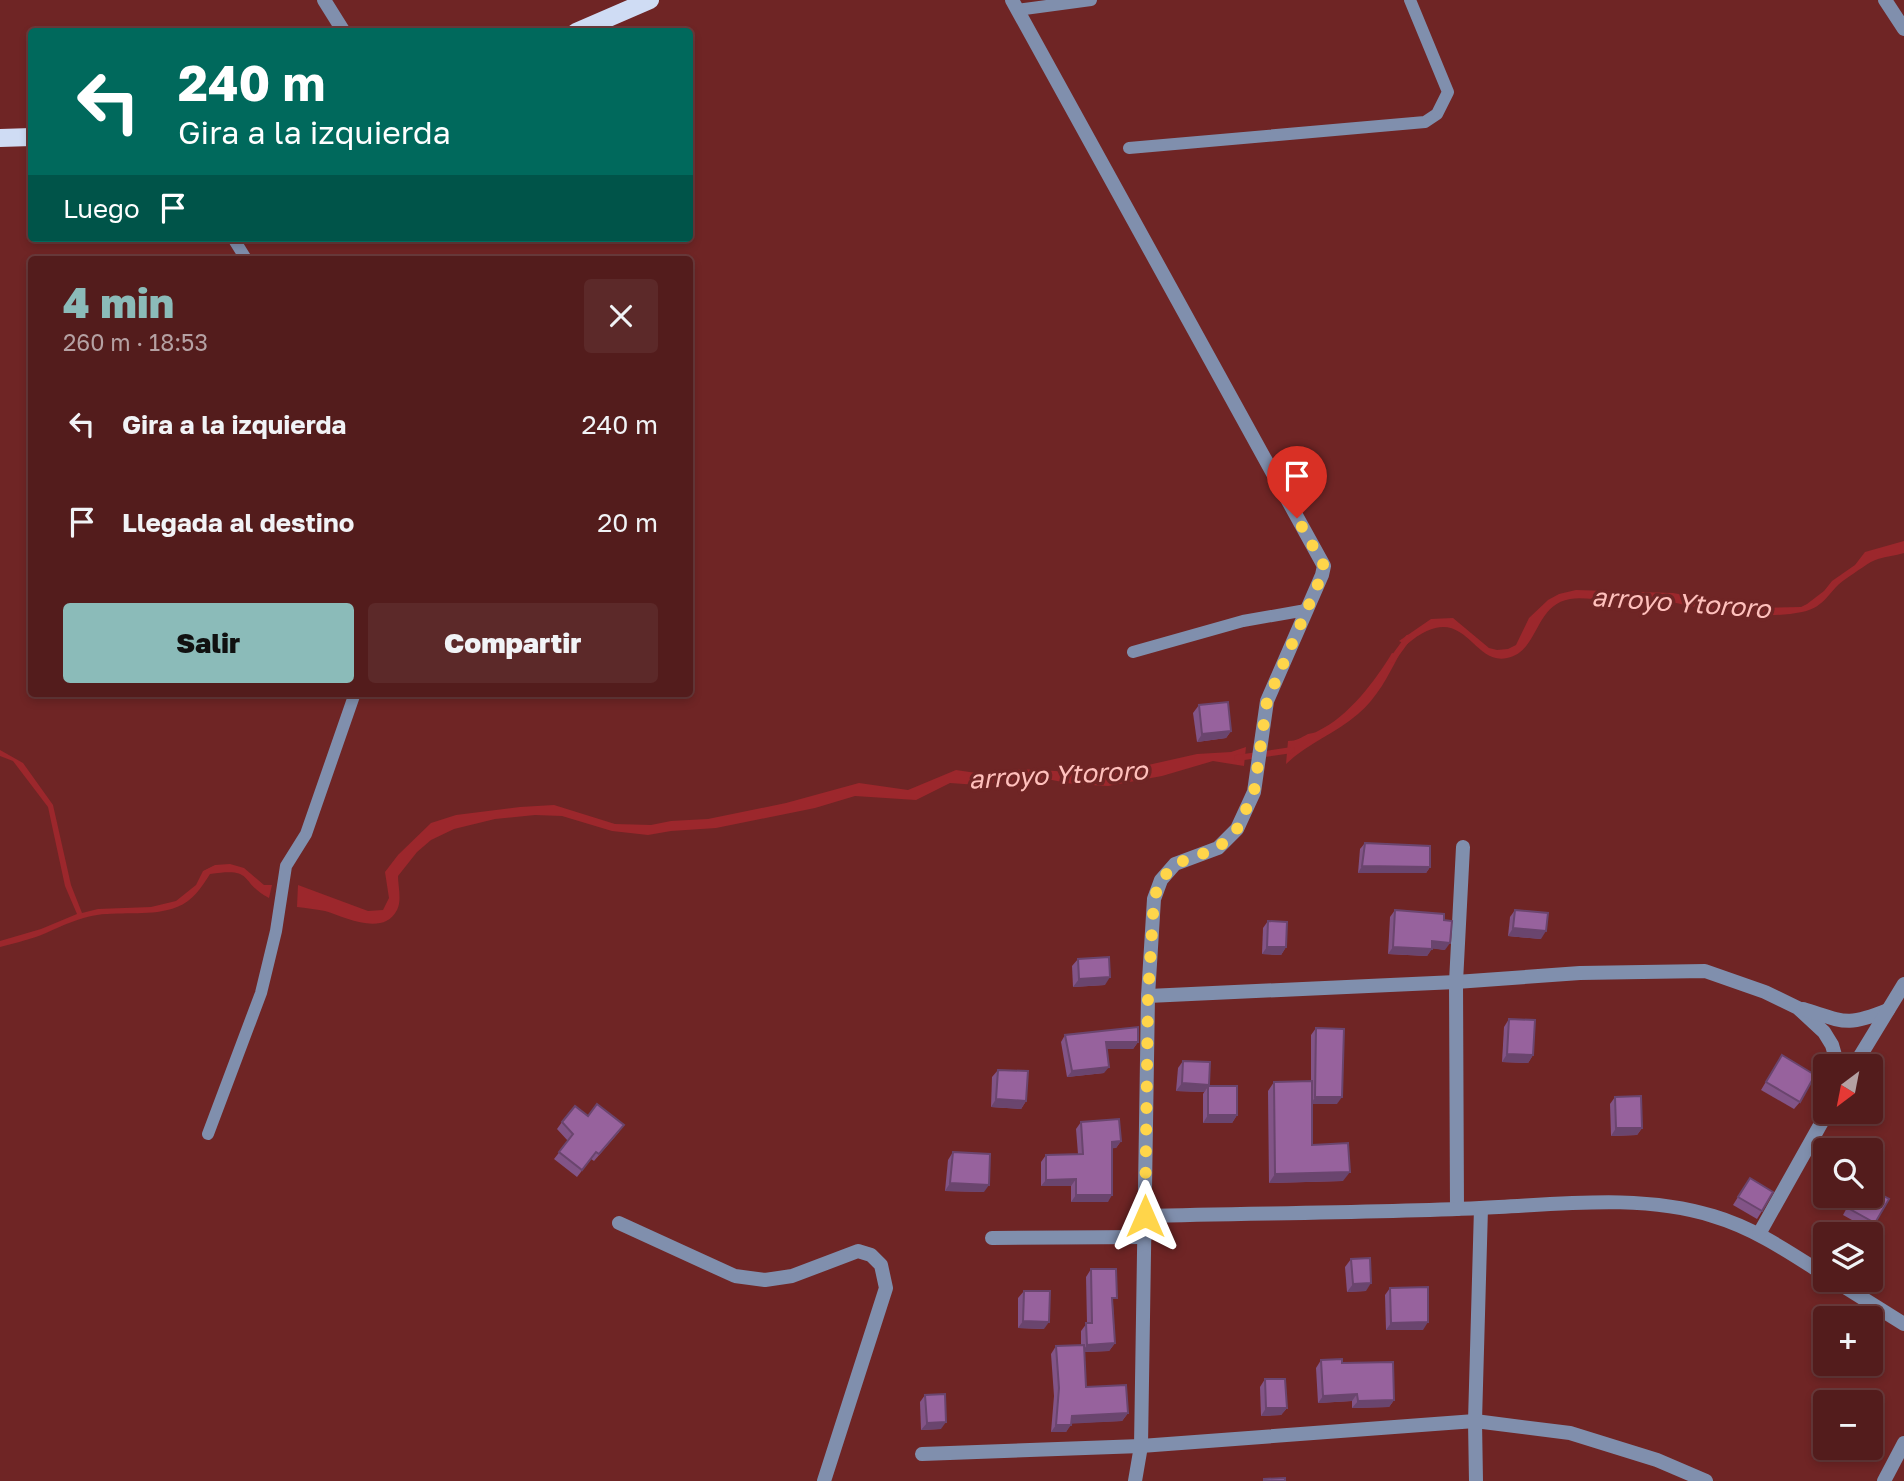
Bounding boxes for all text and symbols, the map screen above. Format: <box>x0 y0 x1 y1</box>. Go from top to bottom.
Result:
text: 240 m <box>178 53 326 112</box>
icon: left <box>63 56 154 147</box>
text: Gira a la izquierda <box>178 113 451 151</box>
icon: arrive <box>154 189 192 227</box>
text: Luego <box>63 193 140 224</box>
text: 4 min <box>63 277 174 327</box>
button: close <box>584 279 658 353</box>
text: 260 m · 18:53 <box>63 328 208 356</box>
icon: left <box>63 405 101 443</box>
text: Gira a la izquierda <box>122 409 346 440</box>
text: 240 m <box>581 409 658 440</box>
pin <box>1267 446 1327 518</box>
icon: arrive <box>1278 457 1316 495</box>
icon: arrive <box>63 503 101 541</box>
text: Llegada al destino <box>122 507 354 538</box>
text: 20 m <box>597 507 658 538</box>
water label: arroyo Ytororo <box>1591 581 1773 624</box>
button: Salir <box>63 603 354 683</box>
button: Compartir <box>368 603 658 683</box>
water label: arroyo Ytororo <box>968 754 1150 795</box>
north arrow <box>1813 1054 1883 1124</box>
map controls <box>1813 1054 1883 1460</box>
button: search <box>1813 1138 1883 1208</box>
position arrow <box>1108 1179 1182 1253</box>
button: layers <box>1813 1222 1883 1292</box>
button: + <box>1813 1306 1883 1376</box>
button: − <box>1813 1390 1883 1460</box>

